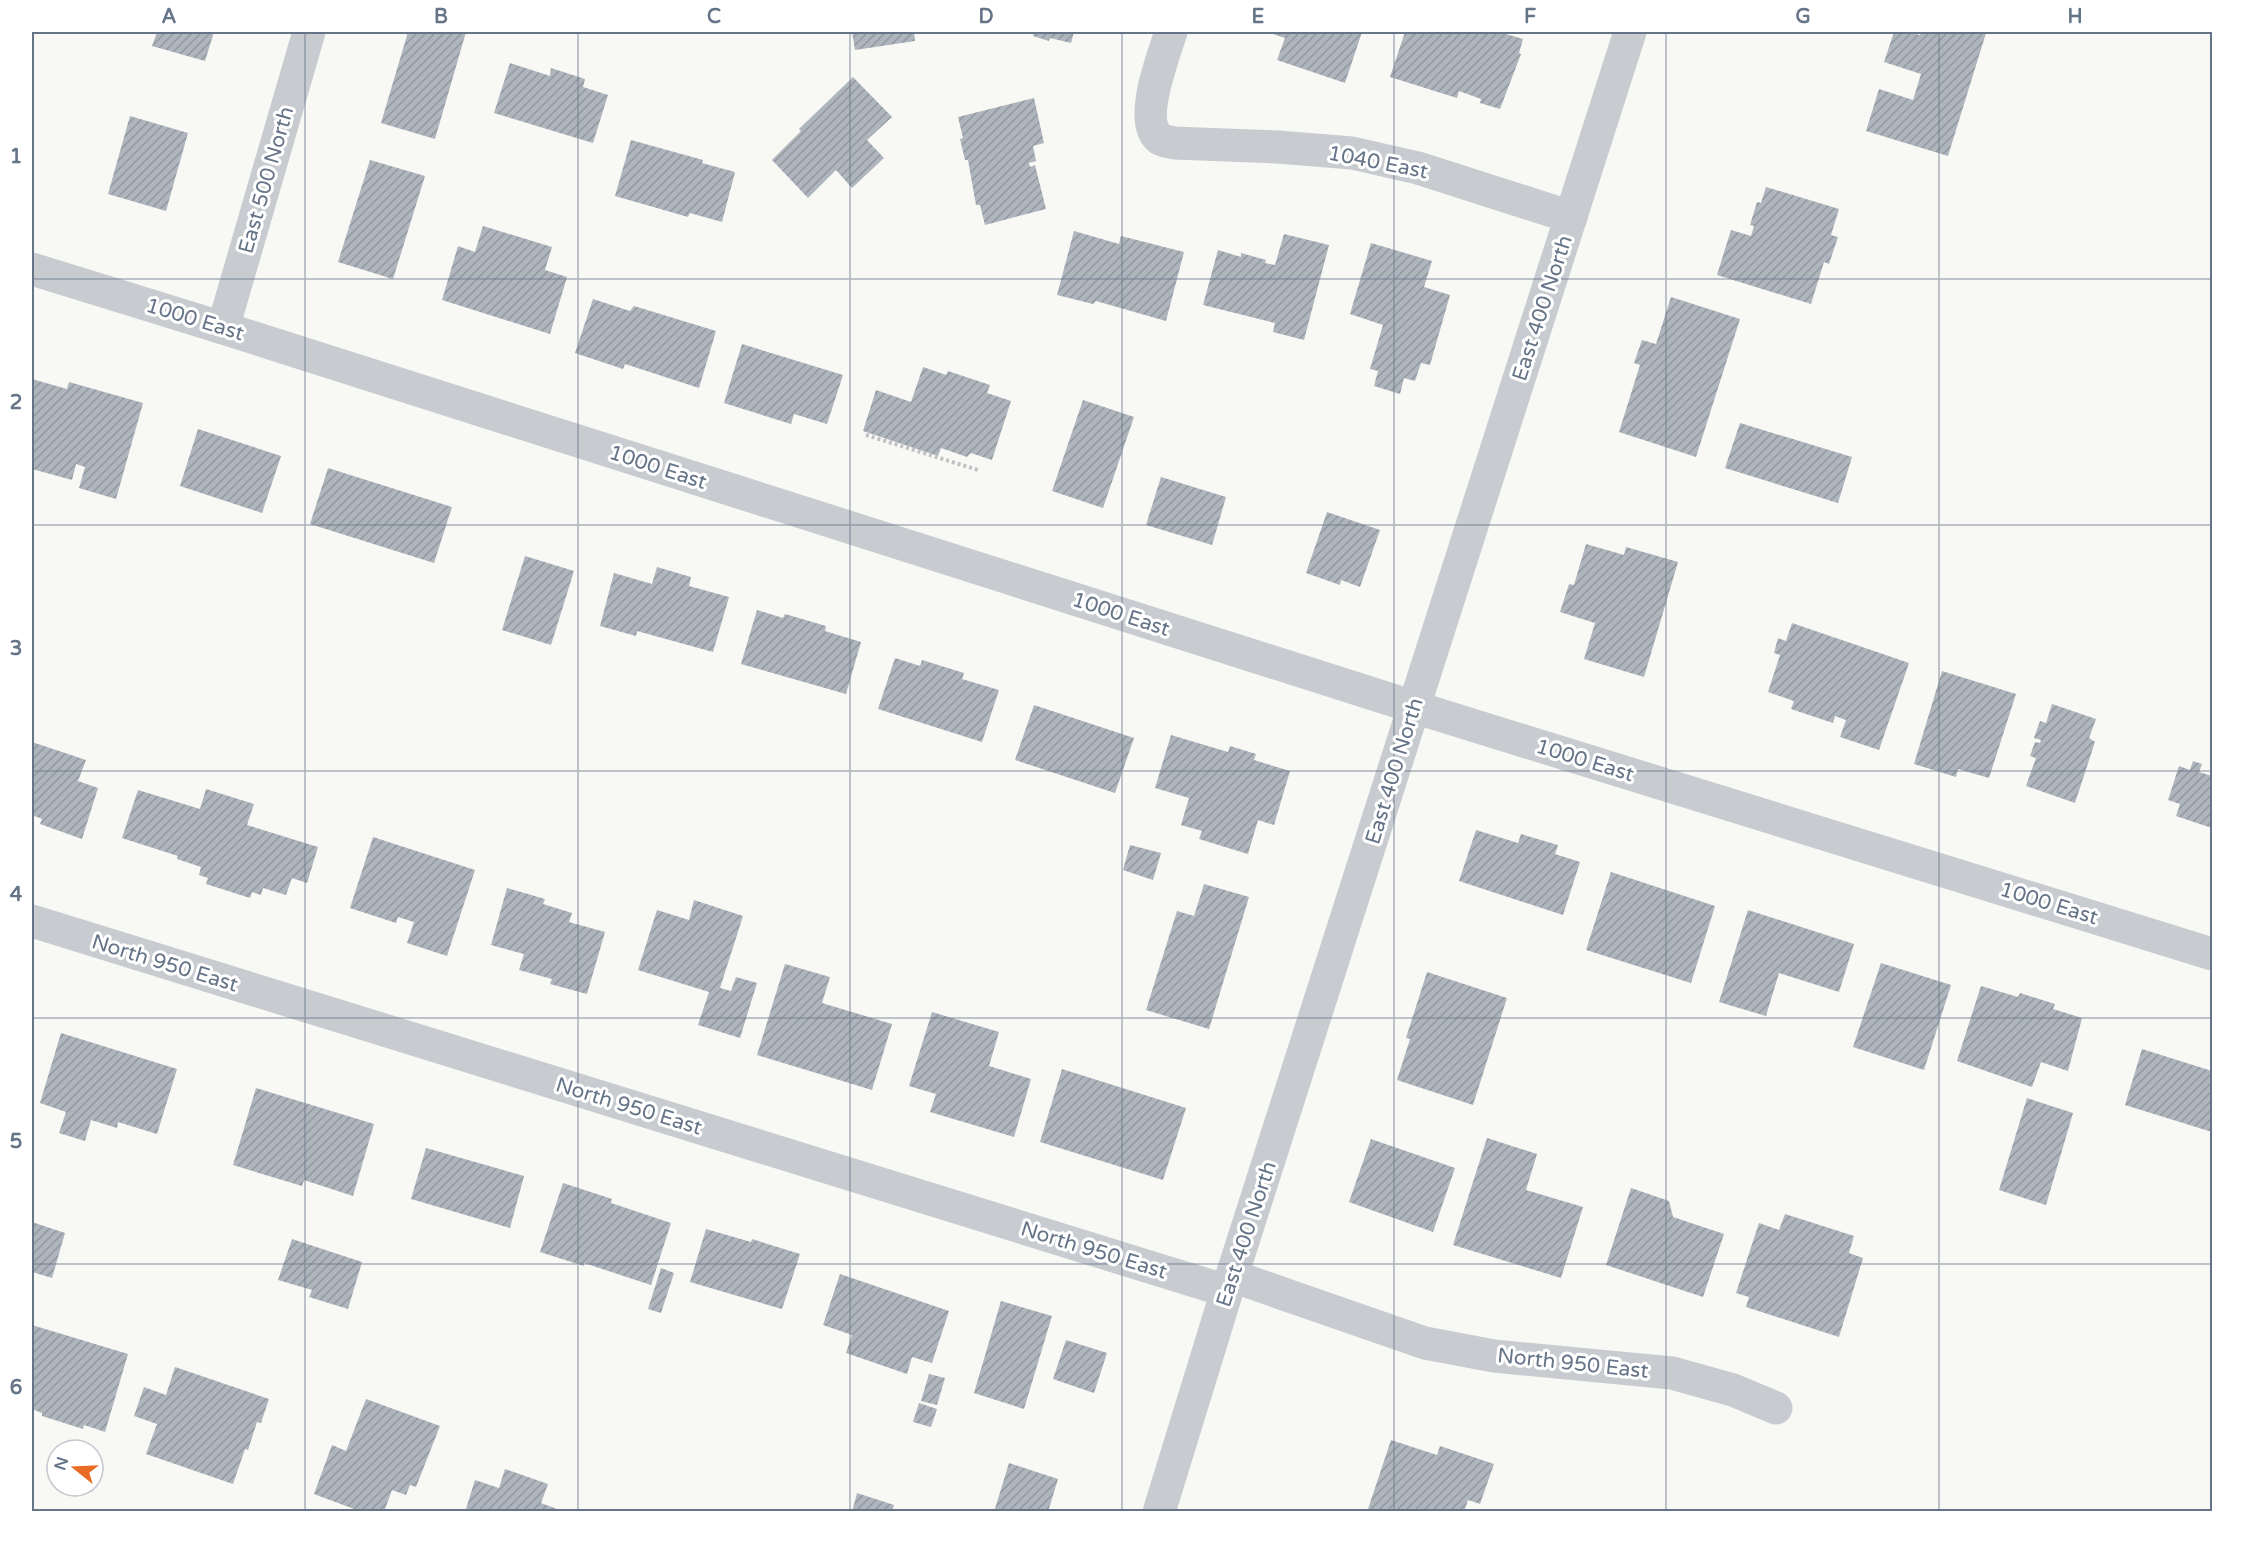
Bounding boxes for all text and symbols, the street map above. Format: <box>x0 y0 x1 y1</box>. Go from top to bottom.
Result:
text: A <box>162 5 177 29</box>
text: B <box>434 5 448 29</box>
text: C <box>707 5 721 29</box>
text: D <box>978 5 994 29</box>
text: E <box>1252 5 1265 29</box>
text: F <box>1524 5 1536 29</box>
text: G <box>1795 5 1811 29</box>
text: H <box>2067 5 2083 29</box>
street label: East 500 North <box>234 104 299 257</box>
street label: 1040 East <box>1326 141 1430 184</box>
text: 1 <box>10 145 22 169</box>
street label: East 400 North <box>1507 232 1578 384</box>
street label: 1000 East <box>143 293 247 346</box>
text: 2 <box>10 391 22 415</box>
street label: 1000 East <box>606 440 710 495</box>
street label: 1000 East <box>1069 587 1173 642</box>
text: 3 <box>10 637 22 661</box>
street label: East 400 North <box>1360 695 1429 847</box>
street label: 1000 East <box>1533 734 1637 787</box>
street label: 1000 East <box>1997 877 2101 930</box>
text: 4 <box>10 883 23 907</box>
street label: North 950 East <box>89 929 241 998</box>
street label: North 950 East <box>553 1072 705 1141</box>
text: 5 <box>10 1130 22 1154</box>
street label: East 400 North <box>1211 1158 1282 1310</box>
street label: North 950 East <box>1018 1216 1170 1285</box>
street label: North 950 East <box>1496 1343 1650 1384</box>
text: 6 <box>10 1376 22 1400</box>
north arrow <box>45 1438 105 1498</box>
text: N <box>50 1454 73 1473</box>

